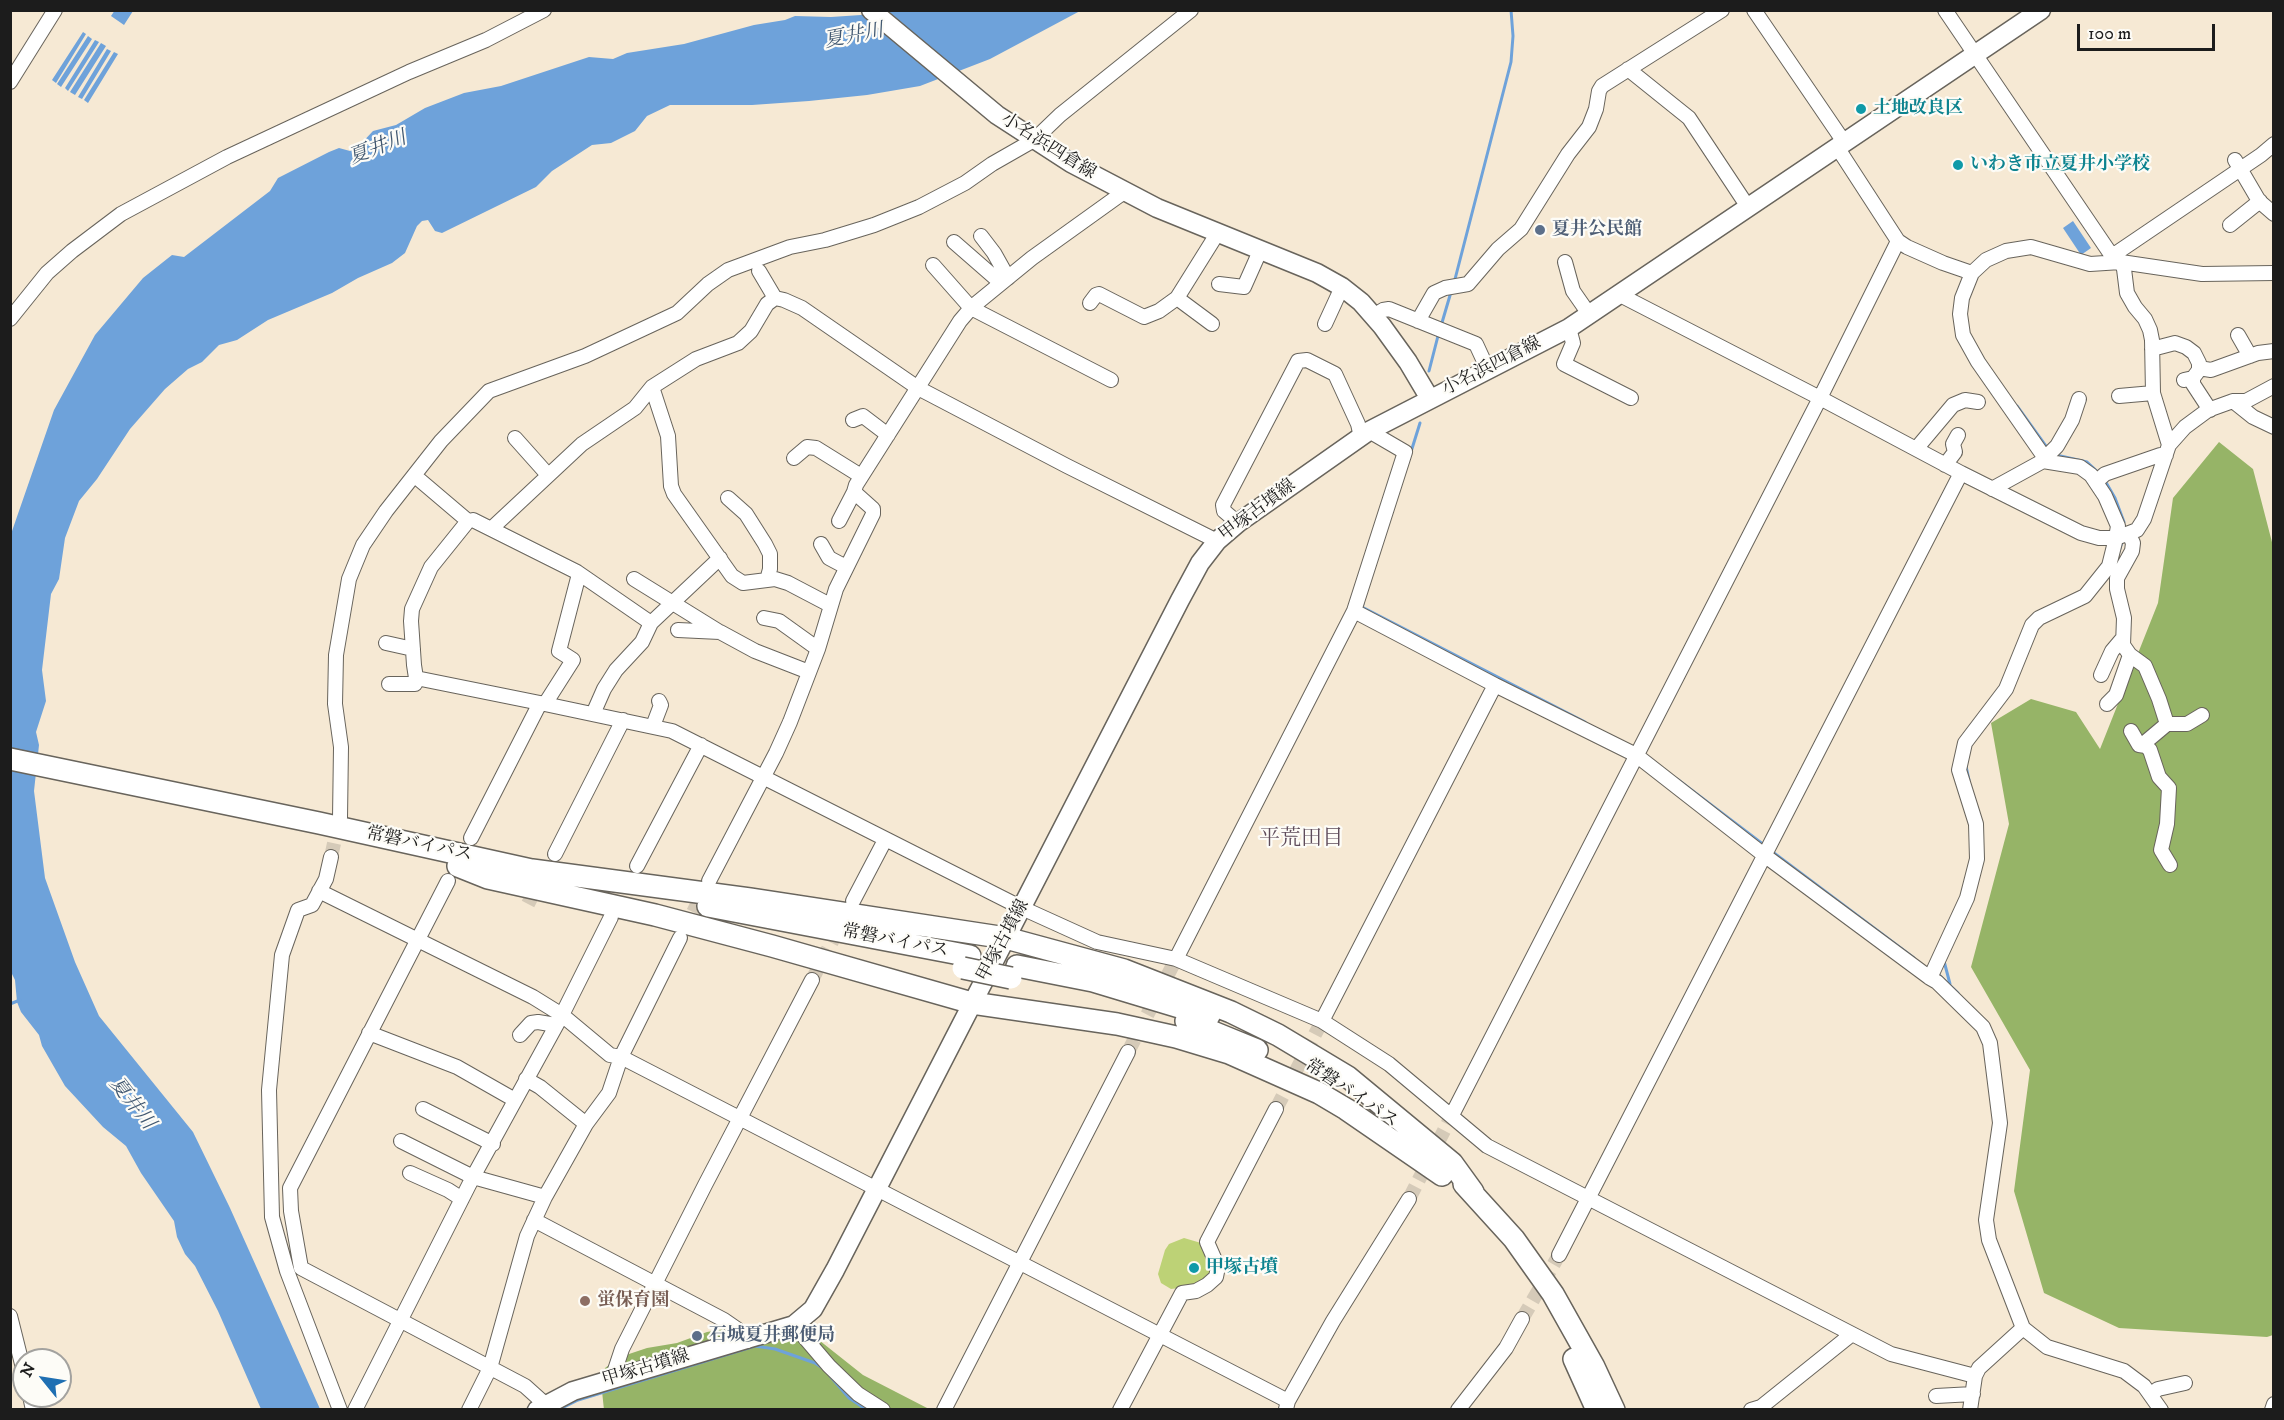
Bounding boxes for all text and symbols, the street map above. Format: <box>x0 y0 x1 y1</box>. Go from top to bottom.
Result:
scale bar <box>2080 12 2218 50</box>
water label: 夏井川 <box>822 19 886 55</box>
text: 100 m <box>2088 23 2131 45</box>
place label: 土地改良区 <box>1873 98 1963 120</box>
marker: 土地改良区 <box>1854 102 1868 116</box>
street label: 小名浜四倉線 <box>996 109 1100 185</box>
water label: 夏井川 <box>346 127 410 171</box>
place label: いわき市立夏井小学校 <box>1970 154 2150 176</box>
marker: いわき市立夏井小学校 <box>1951 158 1965 172</box>
place label: 夏井公民館 <box>1552 219 1642 241</box>
marker: 夏井公民館 <box>1533 223 1547 237</box>
street label: 小名浜四倉線 <box>1439 333 1545 401</box>
street label: 甲塚古墳線 <box>1216 475 1300 547</box>
street label: 常磐バイパス <box>364 823 474 867</box>
district label: 平荒田目 <box>1259 827 1343 853</box>
street label: 甲塚古墳線 <box>973 896 1035 986</box>
street label: 常磐バイパス <box>840 921 950 963</box>
street label: 常磐バイパス <box>1300 1055 1402 1133</box>
water label: 夏井川 <box>103 1073 159 1135</box>
place label: 甲塚古墳 <box>1206 1257 1278 1279</box>
marker: 甲塚古墳 <box>1187 1261 1201 1275</box>
place label: 蛍保育園 <box>597 1290 669 1312</box>
marker: 蛍保育園 <box>578 1294 592 1308</box>
place label: 石城夏井郵便局 <box>709 1325 835 1347</box>
marker: 石城夏井郵便局 <box>690 1329 704 1343</box>
street label: 甲塚古墳線 <box>600 1346 692 1392</box>
north arrow <box>12 1348 72 1408</box>
text: N <box>16 1359 40 1381</box>

